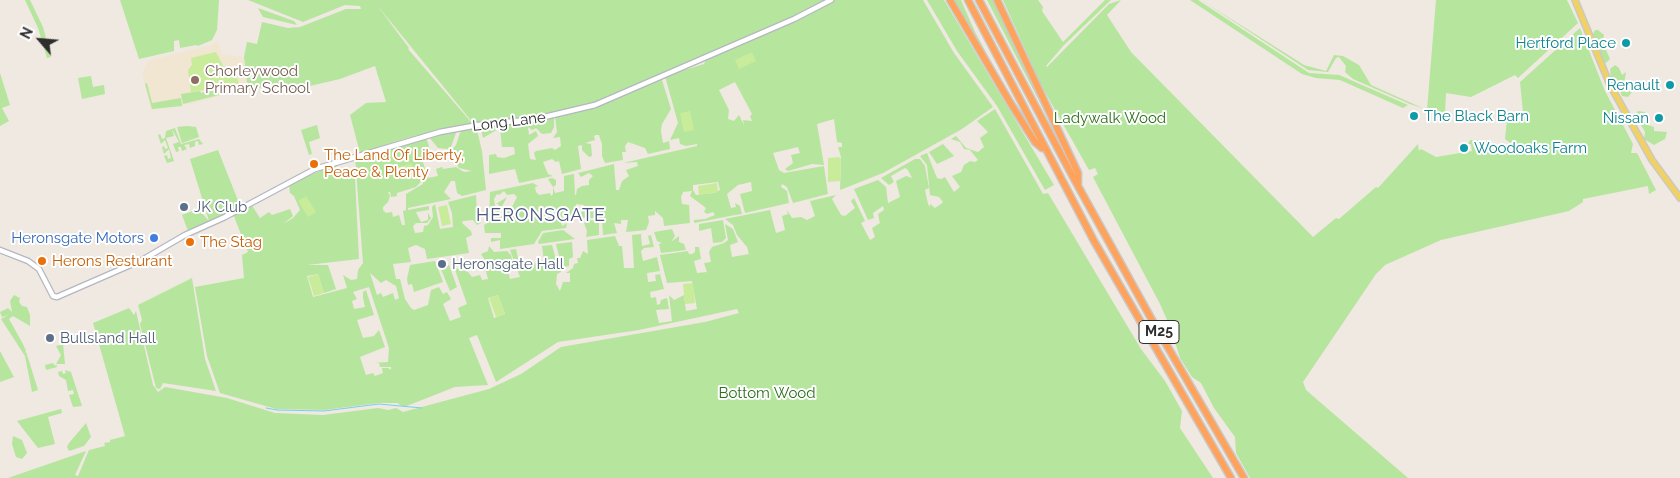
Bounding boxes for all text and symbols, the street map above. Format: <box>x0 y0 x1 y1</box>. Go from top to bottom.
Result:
north arrow <box>15 15 65 65</box>
text: N <box>17 25 36 42</box>
place label: Hertford Place <box>1516 34 1616 52</box>
marker: Hertford Place <box>1620 37 1632 49</box>
place label: Chorleywood Primary School <box>205 62 310 97</box>
marker: Chorleywood Primary School <box>189 74 201 86</box>
place label: Renault <box>1607 76 1660 94</box>
marker: Renault <box>1664 79 1676 91</box>
place label: The Black Barn <box>1424 107 1529 125</box>
street label: Long Lane <box>471 109 547 135</box>
park label: Ladywalk Wood <box>1054 109 1166 127</box>
place label: Nissan <box>1603 109 1649 127</box>
marker: The Black Barn <box>1408 110 1420 122</box>
marker: Nissan <box>1653 112 1665 124</box>
place label: Woodoaks Farm <box>1474 139 1587 157</box>
marker: Woodoaks Farm <box>1458 142 1470 154</box>
place label: The Land Of Liberty, Peace & Plenty <box>324 146 464 181</box>
marker: The Land Of Liberty, Peace & Plenty <box>308 158 320 170</box>
place label: JK Club <box>194 198 247 216</box>
marker: JK Club <box>178 201 190 213</box>
district label: HERONSGATE <box>475 205 607 227</box>
place label: Heronsgate Motors <box>11 229 144 247</box>
marker: Heronsgate Motors <box>148 232 160 244</box>
place label: The Stag <box>200 233 262 251</box>
marker: The Stag <box>184 236 196 248</box>
place label: Herons Resturant <box>52 252 172 270</box>
marker: Herons Resturant <box>36 255 48 267</box>
place label: Heronsgate Hall <box>452 255 564 273</box>
marker: Heronsgate Hall <box>436 258 448 270</box>
road number: M25 <box>1139 321 1179 344</box>
place label: Bullsland Hall <box>60 329 156 347</box>
marker: Bullsland Hall <box>44 332 56 344</box>
park label: Bottom Wood <box>718 384 816 402</box>

